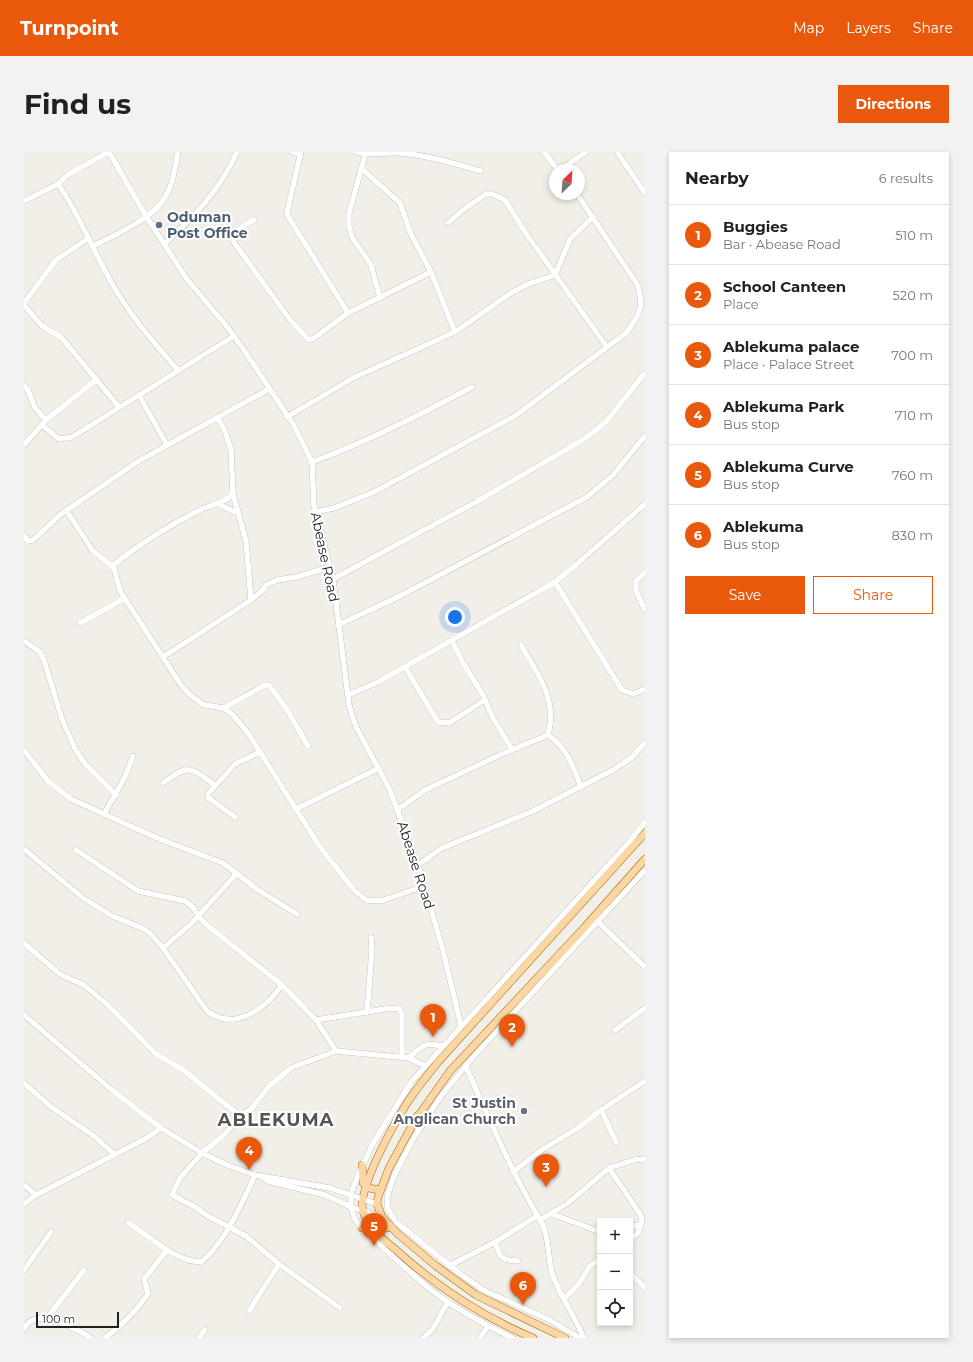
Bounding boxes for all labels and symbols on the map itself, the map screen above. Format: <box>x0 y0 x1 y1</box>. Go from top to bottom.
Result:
north arrow <box>549 164 585 200</box>
place label: Oduman Post Office <box>167 208 248 242</box>
marker: Oduman Post Office <box>154 220 164 230</box>
street label: Abease Road <box>307 510 343 604</box>
your location <box>445 607 465 627</box>
street label: Abease Road <box>393 819 439 911</box>
pin: 1 <box>420 1004 446 1037</box>
pin: 2 <box>499 1014 525 1047</box>
place label: St Justin Anglican Church <box>393 1094 516 1128</box>
marker: St Justin Anglican Church <box>519 1106 529 1116</box>
district label: ABLEKUMA <box>217 1109 334 1131</box>
pin: 4 <box>236 1137 262 1170</box>
pin: 3 <box>533 1154 559 1187</box>
pin: 5 <box>361 1213 387 1246</box>
pin: 6 <box>510 1272 536 1305</box>
scale bar <box>36 1310 119 1329</box>

